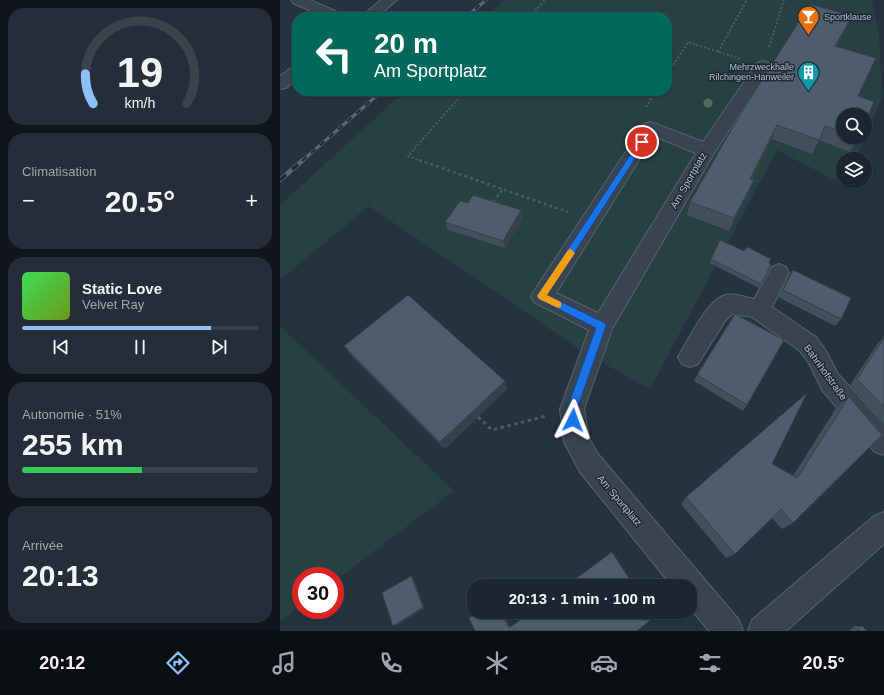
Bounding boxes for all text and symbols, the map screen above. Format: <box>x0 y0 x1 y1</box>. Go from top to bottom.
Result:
bar icon: Sportklause <box>796 4 822 37</box>
place label: Sportklause <box>824 12 872 22</box>
icon: left <box>308 28 360 80</box>
text: 20 m <box>374 28 438 59</box>
text: 19 <box>117 49 163 96</box>
building icon: Mehrzweckhalle Rilchingen-Hanweiler <box>796 59 822 92</box>
text: Am Sportplatz <box>374 61 487 81</box>
place label: Mehrzweckhalle Rilchingen-Hanweiler <box>709 62 794 82</box>
text: km/h <box>125 95 156 111</box>
map controls <box>836 108 872 188</box>
button: search <box>836 108 872 144</box>
pin <box>625 125 659 159</box>
icon: arrive <box>631 131 653 153</box>
street label: Am Sportplatz <box>668 150 709 210</box>
button: layers <box>836 152 872 188</box>
text: Climatisation <box>22 164 96 179</box>
text: 20.5° <box>105 185 175 218</box>
text: − <box>22 188 35 213</box>
text: + <box>245 188 258 213</box>
text: Static Love <box>82 280 162 297</box>
text: Velvet Ray <box>82 297 144 312</box>
icon: previous <box>50 336 72 358</box>
icon: pause <box>129 336 151 358</box>
icon: next <box>208 336 230 358</box>
street label: Bahnhofstraße <box>802 343 850 402</box>
position arrow <box>552 399 594 441</box>
text: Autonomie · 51% <box>22 407 122 422</box>
text: 255 km <box>22 428 124 461</box>
street label: Am Sportplatz <box>595 473 644 528</box>
text: Arrivée <box>22 538 63 553</box>
text: 20:13 <box>22 559 99 592</box>
speed limit sign: 30 <box>292 567 344 619</box>
text: 20:13 · 1 min · 100 m <box>509 590 655 607</box>
icon: directions <box>164 649 192 677</box>
icon: music <box>270 649 298 677</box>
icon: phone <box>377 649 405 677</box>
icon: climate <box>483 649 511 677</box>
icon: car <box>590 649 618 677</box>
icon: filters <box>696 649 724 677</box>
text: 20:12 <box>39 653 85 673</box>
text: 20.5° <box>802 653 845 673</box>

